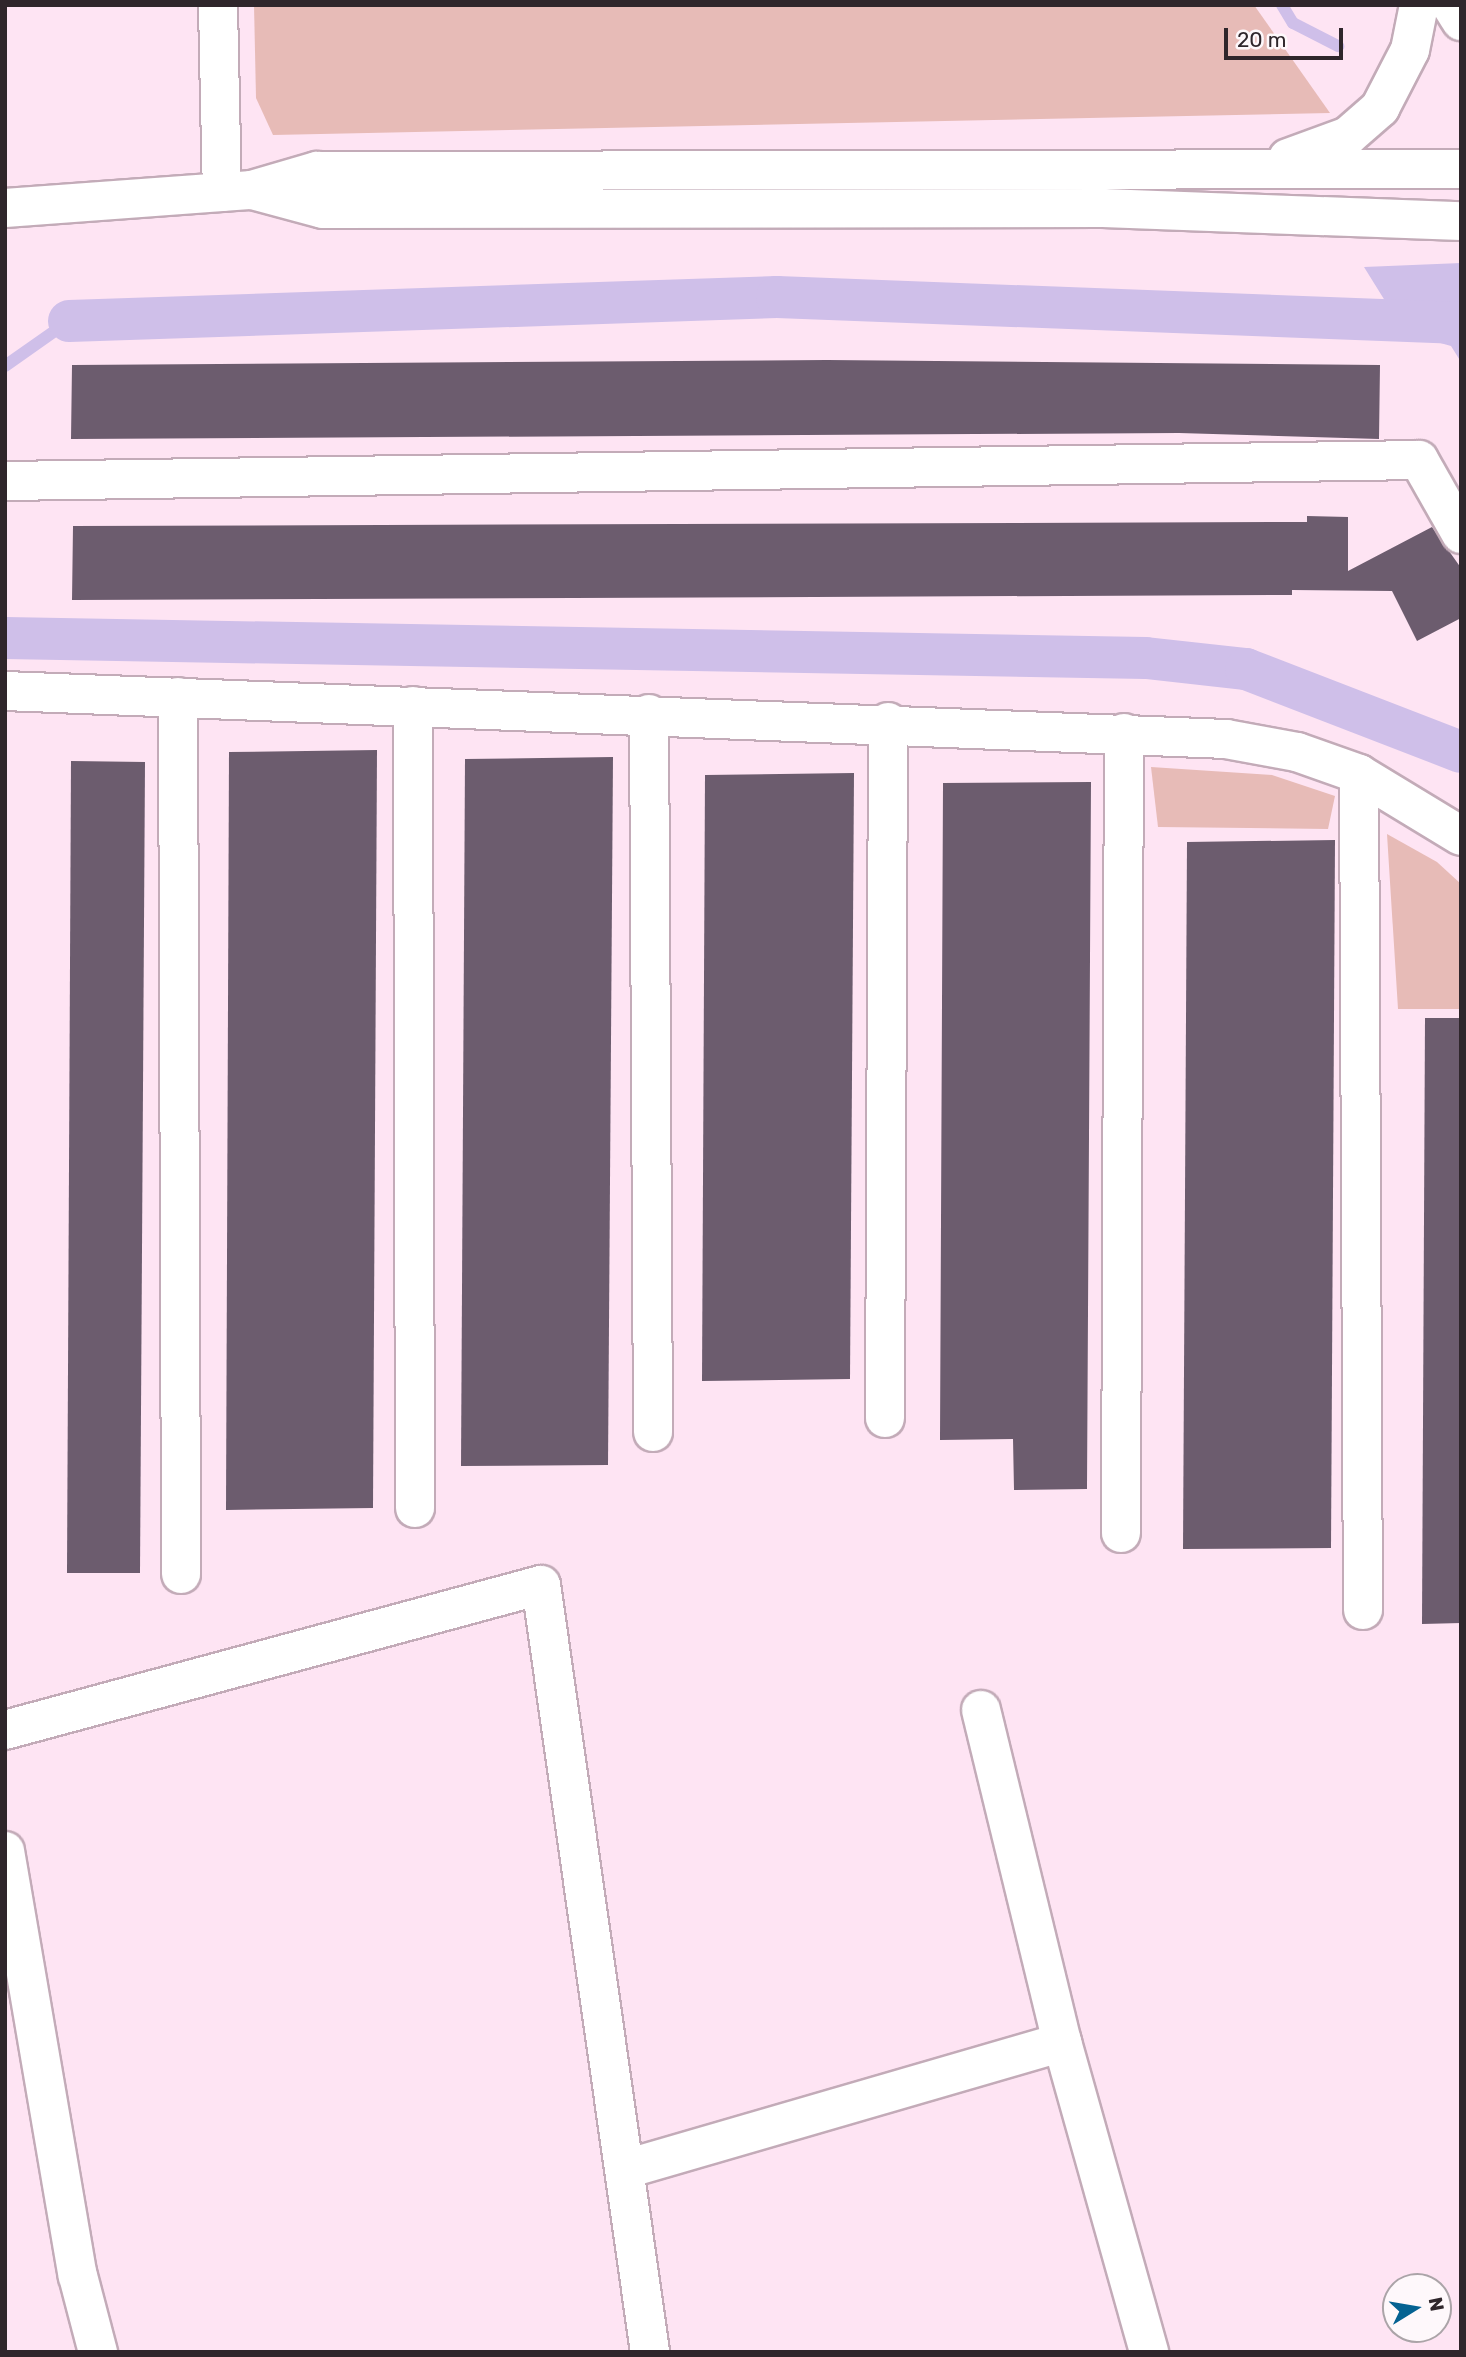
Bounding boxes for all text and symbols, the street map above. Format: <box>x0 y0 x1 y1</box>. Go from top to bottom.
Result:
scale bar <box>1228 14 1347 58</box>
text: 20 m <box>1237 27 1286 52</box>
north arrow <box>1382 2273 1452 2343</box>
text: N <box>1424 2295 1449 2313</box>

